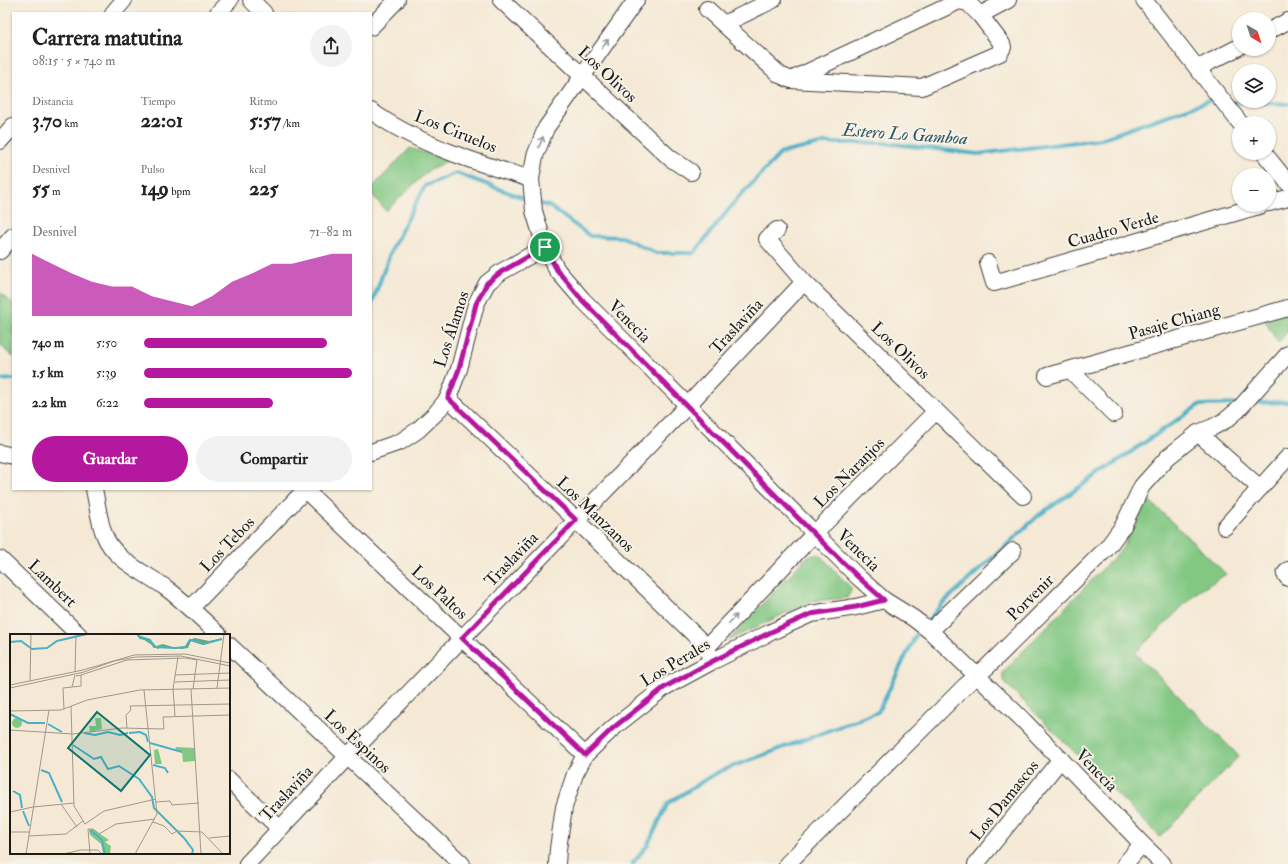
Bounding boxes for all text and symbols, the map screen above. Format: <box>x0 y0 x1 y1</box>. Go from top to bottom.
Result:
north arrow <box>1232 12 1276 56</box>
map controls <box>1232 12 1276 212</box>
text: Carrera matutina <box>32 24 182 52</box>
button: share <box>310 25 352 67</box>
one-way arrow <box>601 39 610 50</box>
street label: Los Olivos <box>574 42 642 107</box>
text: 08:15 · 5 × 740 m <box>32 53 115 69</box>
button: layers <box>1232 64 1276 108</box>
text: Distancia <box>32 95 73 108</box>
text: Tiempo <box>141 95 176 108</box>
text: Ritmo <box>249 95 277 108</box>
street label: Los Ciruelos <box>411 105 500 158</box>
text: 3.70 <box>32 108 62 133</box>
text: 22:01 <box>141 108 183 133</box>
text: 5:57 <box>249 108 281 133</box>
button: + <box>1232 116 1276 160</box>
text: km <box>62 117 78 130</box>
text: /km <box>281 117 300 130</box>
water label: Estero Lo Gamboa <box>840 119 968 150</box>
one-way arrow <box>537 136 545 148</box>
text: Desnivel <box>32 163 70 176</box>
text: Pulso <box>141 163 165 176</box>
text: kcal <box>249 163 266 176</box>
button: − <box>1232 168 1276 212</box>
text: 55 <box>32 176 50 201</box>
text: 149 <box>141 176 169 201</box>
text: 225 <box>249 176 278 201</box>
text: m <box>50 185 60 198</box>
text: bpm <box>169 185 191 198</box>
street label: Cuadro Verde <box>1065 206 1161 253</box>
text: Desnivel <box>32 224 77 240</box>
text: 71–82 m <box>309 224 352 240</box>
pin <box>528 230 562 264</box>
icon: arrive <box>534 236 556 258</box>
street label: Los Álamos <box>428 288 474 370</box>
street label: Traslaviña <box>705 293 768 359</box>
street label: Venecia <box>604 296 656 348</box>
street label: Pasaje Chiang <box>1126 298 1223 345</box>
street label: Los Olivos <box>867 317 935 384</box>
text: 740 m <box>32 335 64 351</box>
text: 5:50 <box>96 335 117 351</box>
text: 1.5 km <box>32 365 64 381</box>
text: 5:39 <box>96 365 117 381</box>
text: 2.2 km <box>32 395 67 411</box>
text: 6:22 <box>96 395 119 411</box>
street label: Los Naranjos <box>809 432 889 512</box>
button: Guardar <box>32 436 188 482</box>
button: Compartir <box>196 436 352 482</box>
street label: Los Manzanos <box>552 472 639 557</box>
street label: Los Tebos <box>196 512 259 577</box>
street label: Venecia <box>833 525 885 577</box>
street label: Traslaviña <box>480 527 543 591</box>
street label: Lambert <box>24 555 82 612</box>
street label: Los Paltos <box>407 561 473 624</box>
street label: Porvenir <box>1002 569 1059 625</box>
one-way arrow <box>729 614 738 624</box>
street label: Los Perales <box>637 633 714 691</box>
inset map <box>10 634 230 854</box>
street label: Los Espinos <box>319 705 396 778</box>
street label: Venecia <box>1071 744 1123 797</box>
street label: Los Damascos <box>966 756 1043 845</box>
street label: Traslaviña <box>255 760 318 826</box>

